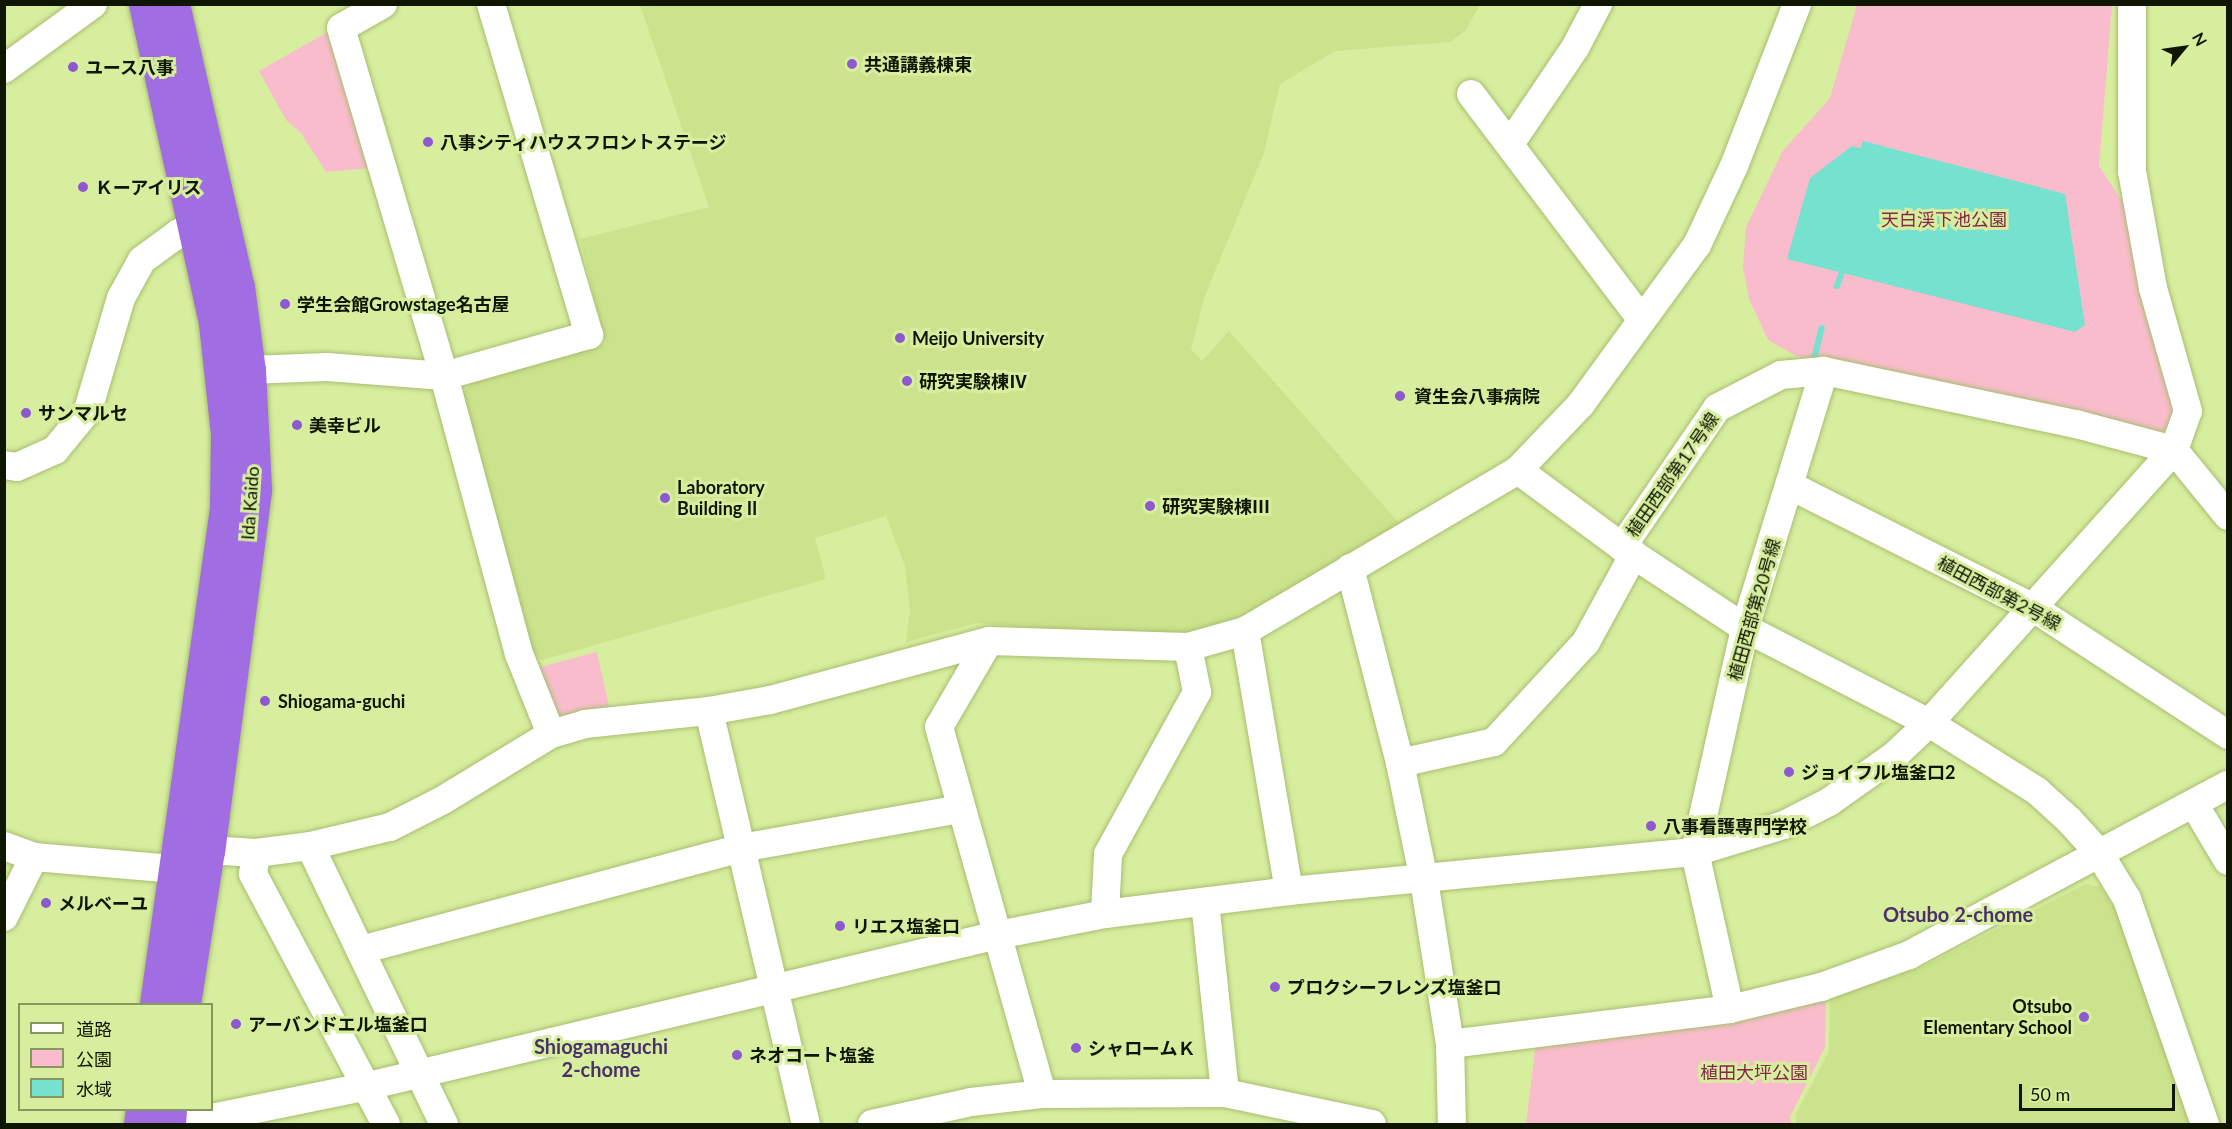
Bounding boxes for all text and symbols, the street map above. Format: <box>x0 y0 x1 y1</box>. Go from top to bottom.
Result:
north arrow <box>2154 18 2214 78</box>
text: N <box>2189 29 2211 49</box>
place label: 共通講義棟東 <box>864 53 972 75</box>
place label: ユース八事 <box>85 56 175 78</box>
marker: 共通講義棟東 <box>845 57 859 71</box>
marker: ユース八事 <box>66 60 80 74</box>
place label: 八事シティハウスフロントステージ <box>440 131 728 153</box>
marker: 八事シティハウスフロントステージ <box>421 135 435 149</box>
place label: Ｋーアイリス <box>95 176 203 198</box>
marker: Ｋーアイリス <box>76 180 90 194</box>
park label: 天白渓下池公園 <box>1881 208 2007 230</box>
place label: 学生会館Growstage名古屋 <box>297 293 510 315</box>
marker: 学生会館Growstage名古屋 <box>278 297 292 311</box>
place label: Meijo University <box>912 327 1044 349</box>
marker: Meijo University <box>893 331 907 345</box>
place label: 研究実験棟Ⅳ <box>919 370 1027 392</box>
marker: 研究実験棟Ⅳ <box>900 374 914 388</box>
place label: 資生会八事病院 <box>1414 385 1540 407</box>
marker: 資生会八事病院 <box>1391 387 1409 405</box>
place label: サンマルセ <box>38 402 128 424</box>
marker: サンマルセ <box>19 406 33 420</box>
street label: 植田西部第17号線 <box>1621 409 1723 541</box>
place label: 美幸ビル <box>309 414 381 436</box>
marker: 美幸ビル <box>290 418 304 432</box>
street label: Ida Kaido <box>237 465 263 541</box>
place label: Laboratory Building II <box>677 477 765 520</box>
marker: Laboratory Building II <box>658 491 672 505</box>
place label: 研究実験棟Ⅲ <box>1162 495 1270 517</box>
marker: 研究実験棟Ⅲ <box>1143 499 1157 513</box>
street label: 植田西部第20号線 <box>1723 536 1785 684</box>
street label: 植田西部第2号線 <box>1934 551 2064 635</box>
place label: Shiogama-guchi <box>278 690 405 712</box>
marker: Shiogama-guchi <box>256 692 274 710</box>
place label: ジョイフル塩釜口2 <box>1801 761 1955 783</box>
marker: ジョイフル塩釜口2 <box>1782 765 1796 779</box>
place label: 八事看護専門学校 <box>1663 815 1807 837</box>
marker: 八事看護専門学校 <box>1644 819 1658 833</box>
place label: メルベーユ <box>58 892 148 914</box>
marker: メルベーユ <box>39 896 53 910</box>
district label: Otsubo 2-chome <box>1883 902 2033 926</box>
place label: リエス塩釜口 <box>852 915 960 937</box>
marker: リエス塩釜口 <box>833 919 847 933</box>
place label: プロクシーフレンズ塩釜口 <box>1287 976 1503 998</box>
marker: プロクシーフレンズ塩釜口 <box>1268 980 1282 994</box>
place label: Otsubo Elementary School <box>1923 996 2072 1038</box>
legend <box>18 1003 213 1111</box>
marker: Otsubo Elementary School <box>2077 1010 2091 1024</box>
place label: アーバンドエル塩釜口 <box>248 1013 427 1035</box>
marker: アーバンドエル塩釜口 <box>229 1017 243 1031</box>
text: 道路 <box>76 1018 112 1040</box>
district label: Shiogamaguchi 2-chome <box>534 1034 668 1081</box>
place label: シャロームＫ <box>1088 1037 1196 1059</box>
marker: シャロームＫ <box>1069 1041 1083 1055</box>
place label: ネオコート塩釜 <box>749 1044 875 1066</box>
text: 公園 <box>76 1048 112 1070</box>
marker: ネオコート塩釜 <box>730 1048 744 1062</box>
park label: 植田大坪公園 <box>1700 1061 1808 1083</box>
scale bar <box>2022 1072 2178 1110</box>
text: 水域 <box>76 1078 112 1100</box>
text: 50 m <box>2030 1083 2070 1105</box>

